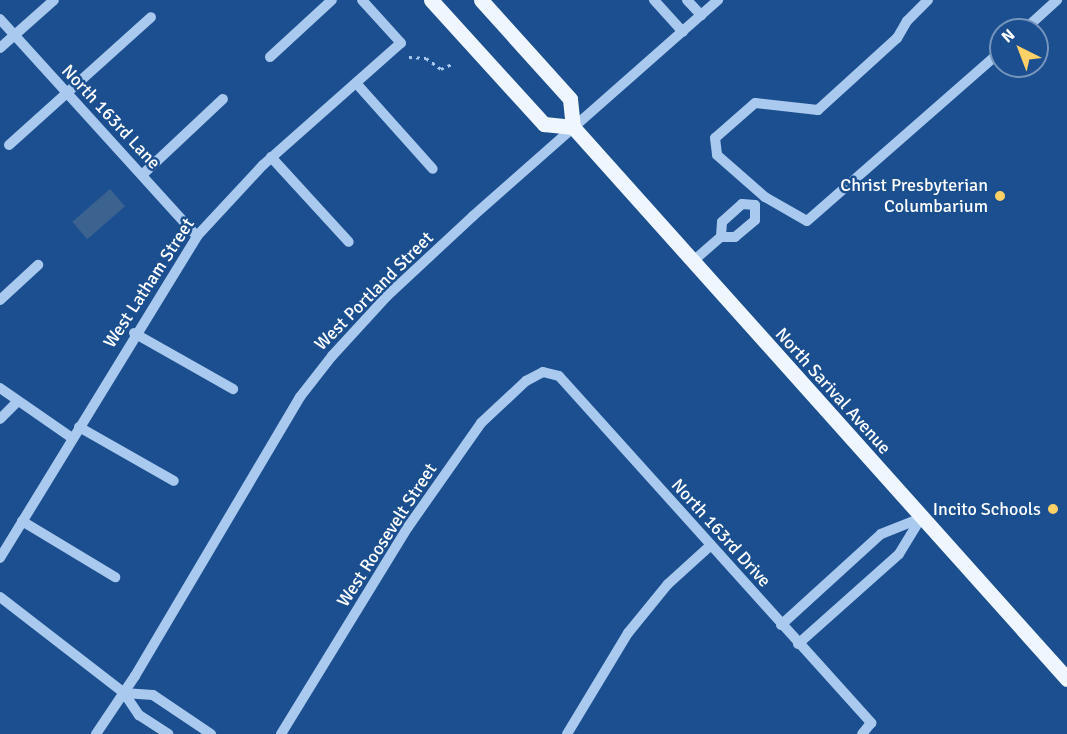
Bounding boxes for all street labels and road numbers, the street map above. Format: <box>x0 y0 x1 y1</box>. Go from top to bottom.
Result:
street label: North 163rd Lane <box>57 60 165 174</box>
street label: West Latham Street <box>99 214 199 352</box>
street label: West Portland Street <box>310 227 438 355</box>
street label: North Sarival Avenue <box>771 323 895 459</box>
street label: West Roosevelt Street <box>333 459 441 611</box>
street label: North 163rd Drive <box>667 474 775 592</box>

